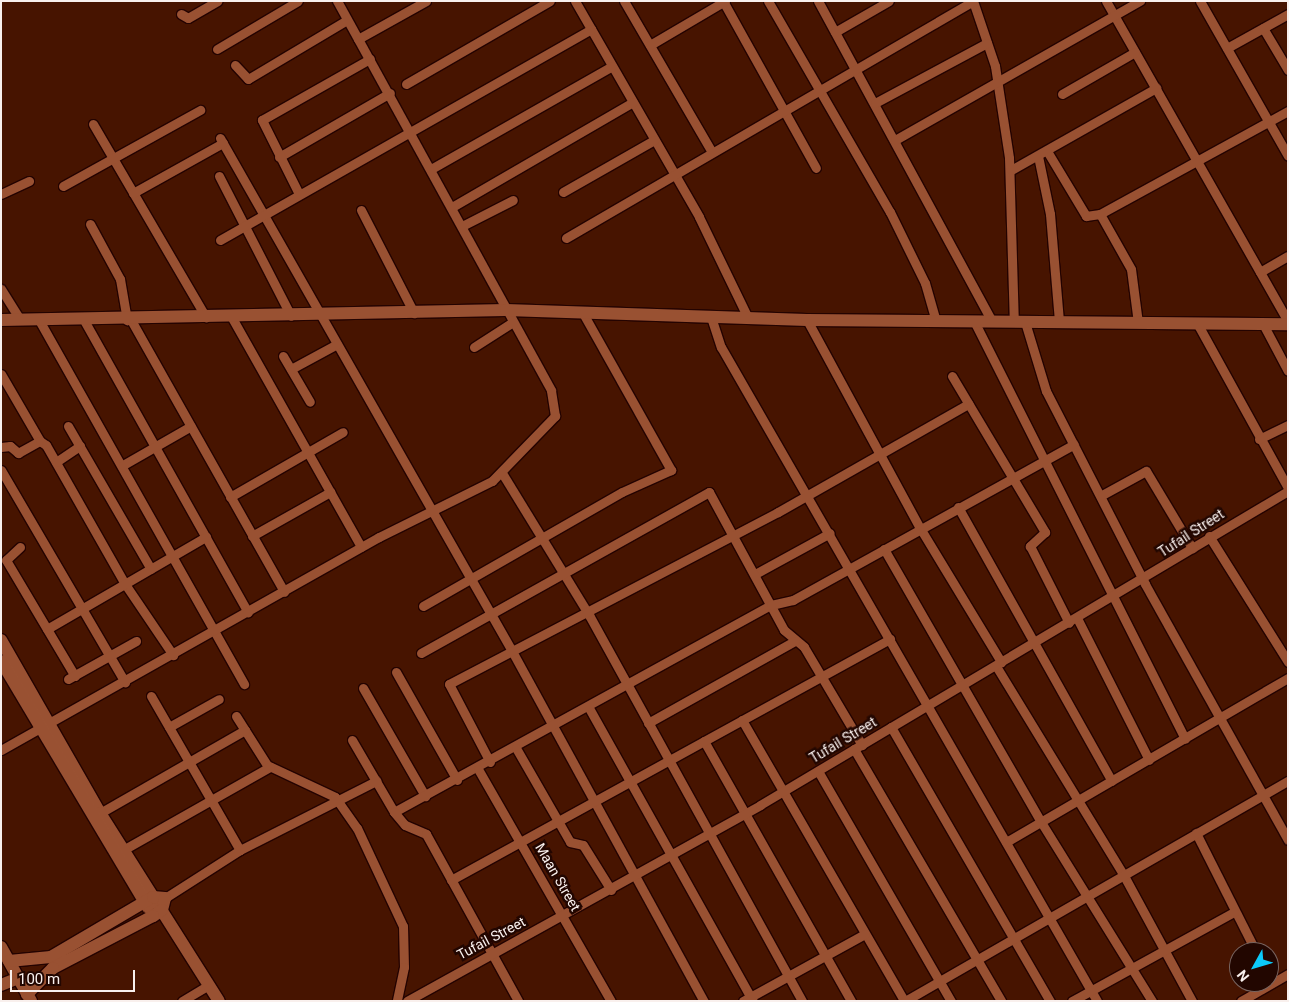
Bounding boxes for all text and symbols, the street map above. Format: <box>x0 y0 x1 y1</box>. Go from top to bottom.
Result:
street label: Tufail Street <box>1155 505 1227 561</box>
street label: Tufail Street <box>806 713 880 767</box>
street label: Maan Street <box>532 840 584 914</box>
street label: Tufail Street <box>454 913 528 963</box>
north arrow <box>1229 942 1279 992</box>
scale bar <box>12 960 138 992</box>
text: N <box>1234 967 1252 985</box>
text: 100 m <box>18 970 60 988</box>

